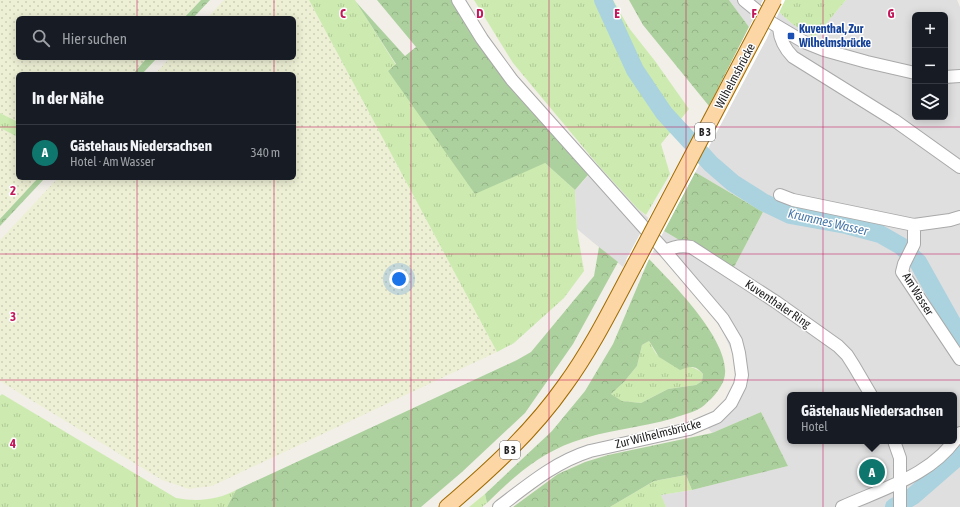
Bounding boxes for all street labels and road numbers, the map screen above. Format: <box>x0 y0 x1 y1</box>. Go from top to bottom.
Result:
street label: Wilhelmsbrücke <box>712 41 758 111</box>
road number: B 3 <box>695 123 715 141</box>
street label: Am Wasser <box>899 270 937 318</box>
street label: Kuventhaler Ring <box>743 277 814 332</box>
street label: Zur Wilhelmsbrücke <box>613 417 703 451</box>
road number: B 3 <box>500 441 520 459</box>

